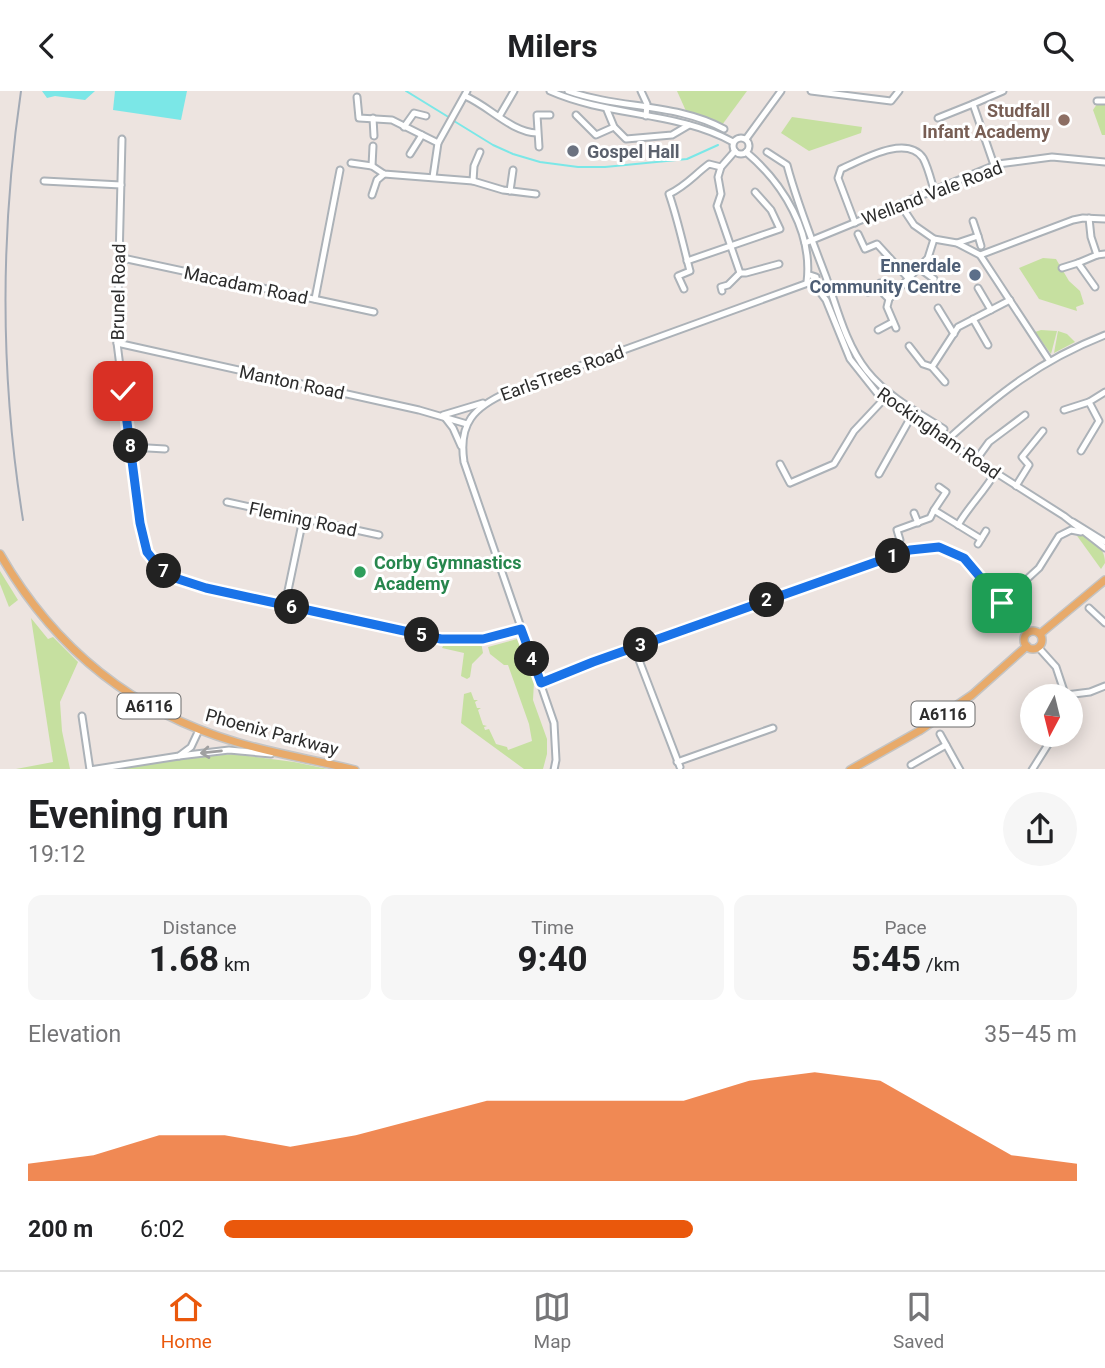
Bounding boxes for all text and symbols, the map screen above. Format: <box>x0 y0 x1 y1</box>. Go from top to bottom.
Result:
icon: back <box>28 27 66 65</box>
text: Milers <box>507 27 598 65</box>
icon: search <box>1039 27 1077 65</box>
place label: Studfall Infant Academy <box>922 100 1051 142</box>
marker: Studfall Infant Academy <box>1056 112 1072 128</box>
place label: Gospel Hall <box>587 141 680 162</box>
marker: Gospel Hall <box>565 143 581 159</box>
street label: Welland Vale Road <box>859 157 1005 229</box>
street label: Brunel Road <box>107 243 129 341</box>
place label: Ennerdale Community Centre <box>809 255 961 297</box>
street label: Macadam Road <box>182 262 310 308</box>
marker: Ennerdale Community Centre <box>967 267 983 283</box>
street label: EarlsTrees Road <box>497 341 627 405</box>
pin <box>93 361 153 421</box>
street label: Manton Road <box>237 361 347 403</box>
icon: check <box>104 372 142 410</box>
street label: Rockingham Road <box>873 383 1005 483</box>
pin: 8 <box>114 429 148 463</box>
text: 8 <box>125 434 136 457</box>
street label: Fleming Road <box>247 497 359 541</box>
pin: 1 <box>876 539 910 573</box>
text: 1 <box>887 544 898 567</box>
place label: Corby Gymnastics Academy <box>374 552 521 594</box>
pin: 7 <box>146 553 182 589</box>
text: 7 <box>158 559 169 582</box>
marker: Corby Gymnastics Academy <box>352 564 368 580</box>
pin <box>972 573 1032 633</box>
pin: 2 <box>750 582 784 617</box>
icon: arrive <box>983 584 1021 622</box>
text: 2 <box>761 588 772 611</box>
pin: 6 <box>274 589 310 625</box>
text: 6 <box>286 595 297 618</box>
pin: 5 <box>404 617 440 653</box>
text: 5 <box>416 623 427 646</box>
pin: 3 <box>624 627 658 663</box>
text: 3 <box>635 633 646 656</box>
pin: 4 <box>514 641 550 677</box>
text: 4 <box>526 647 537 670</box>
north arrow <box>1020 684 1083 747</box>
map controls <box>1020 684 1083 747</box>
road number: A6116 <box>118 693 180 719</box>
road number: A6116 <box>912 701 974 727</box>
street label: Phoenix Parkway <box>203 704 341 760</box>
one-way arrow <box>200 746 222 759</box>
button: share <box>1003 792 1077 866</box>
text: Evening run <box>28 793 229 837</box>
text: 19:12 <box>28 841 85 868</box>
text: Distance <box>163 916 236 939</box>
text: Time <box>531 916 574 939</box>
text: Pace <box>884 916 927 939</box>
text: 1.68 <box>149 939 219 980</box>
text: 9:40 <box>517 939 588 980</box>
text: 5:45 <box>851 939 921 980</box>
text: km <box>219 953 250 976</box>
text: /km <box>921 953 960 976</box>
text: Elevation <box>28 1021 121 1048</box>
text: 35–45 m <box>984 1021 1077 1048</box>
text: 200 m <box>28 1216 93 1243</box>
text: 6:02 <box>140 1216 184 1243</box>
tab: Home <box>161 1288 212 1353</box>
tab: Map <box>533 1288 571 1353</box>
tab: Saved <box>893 1288 944 1353</box>

